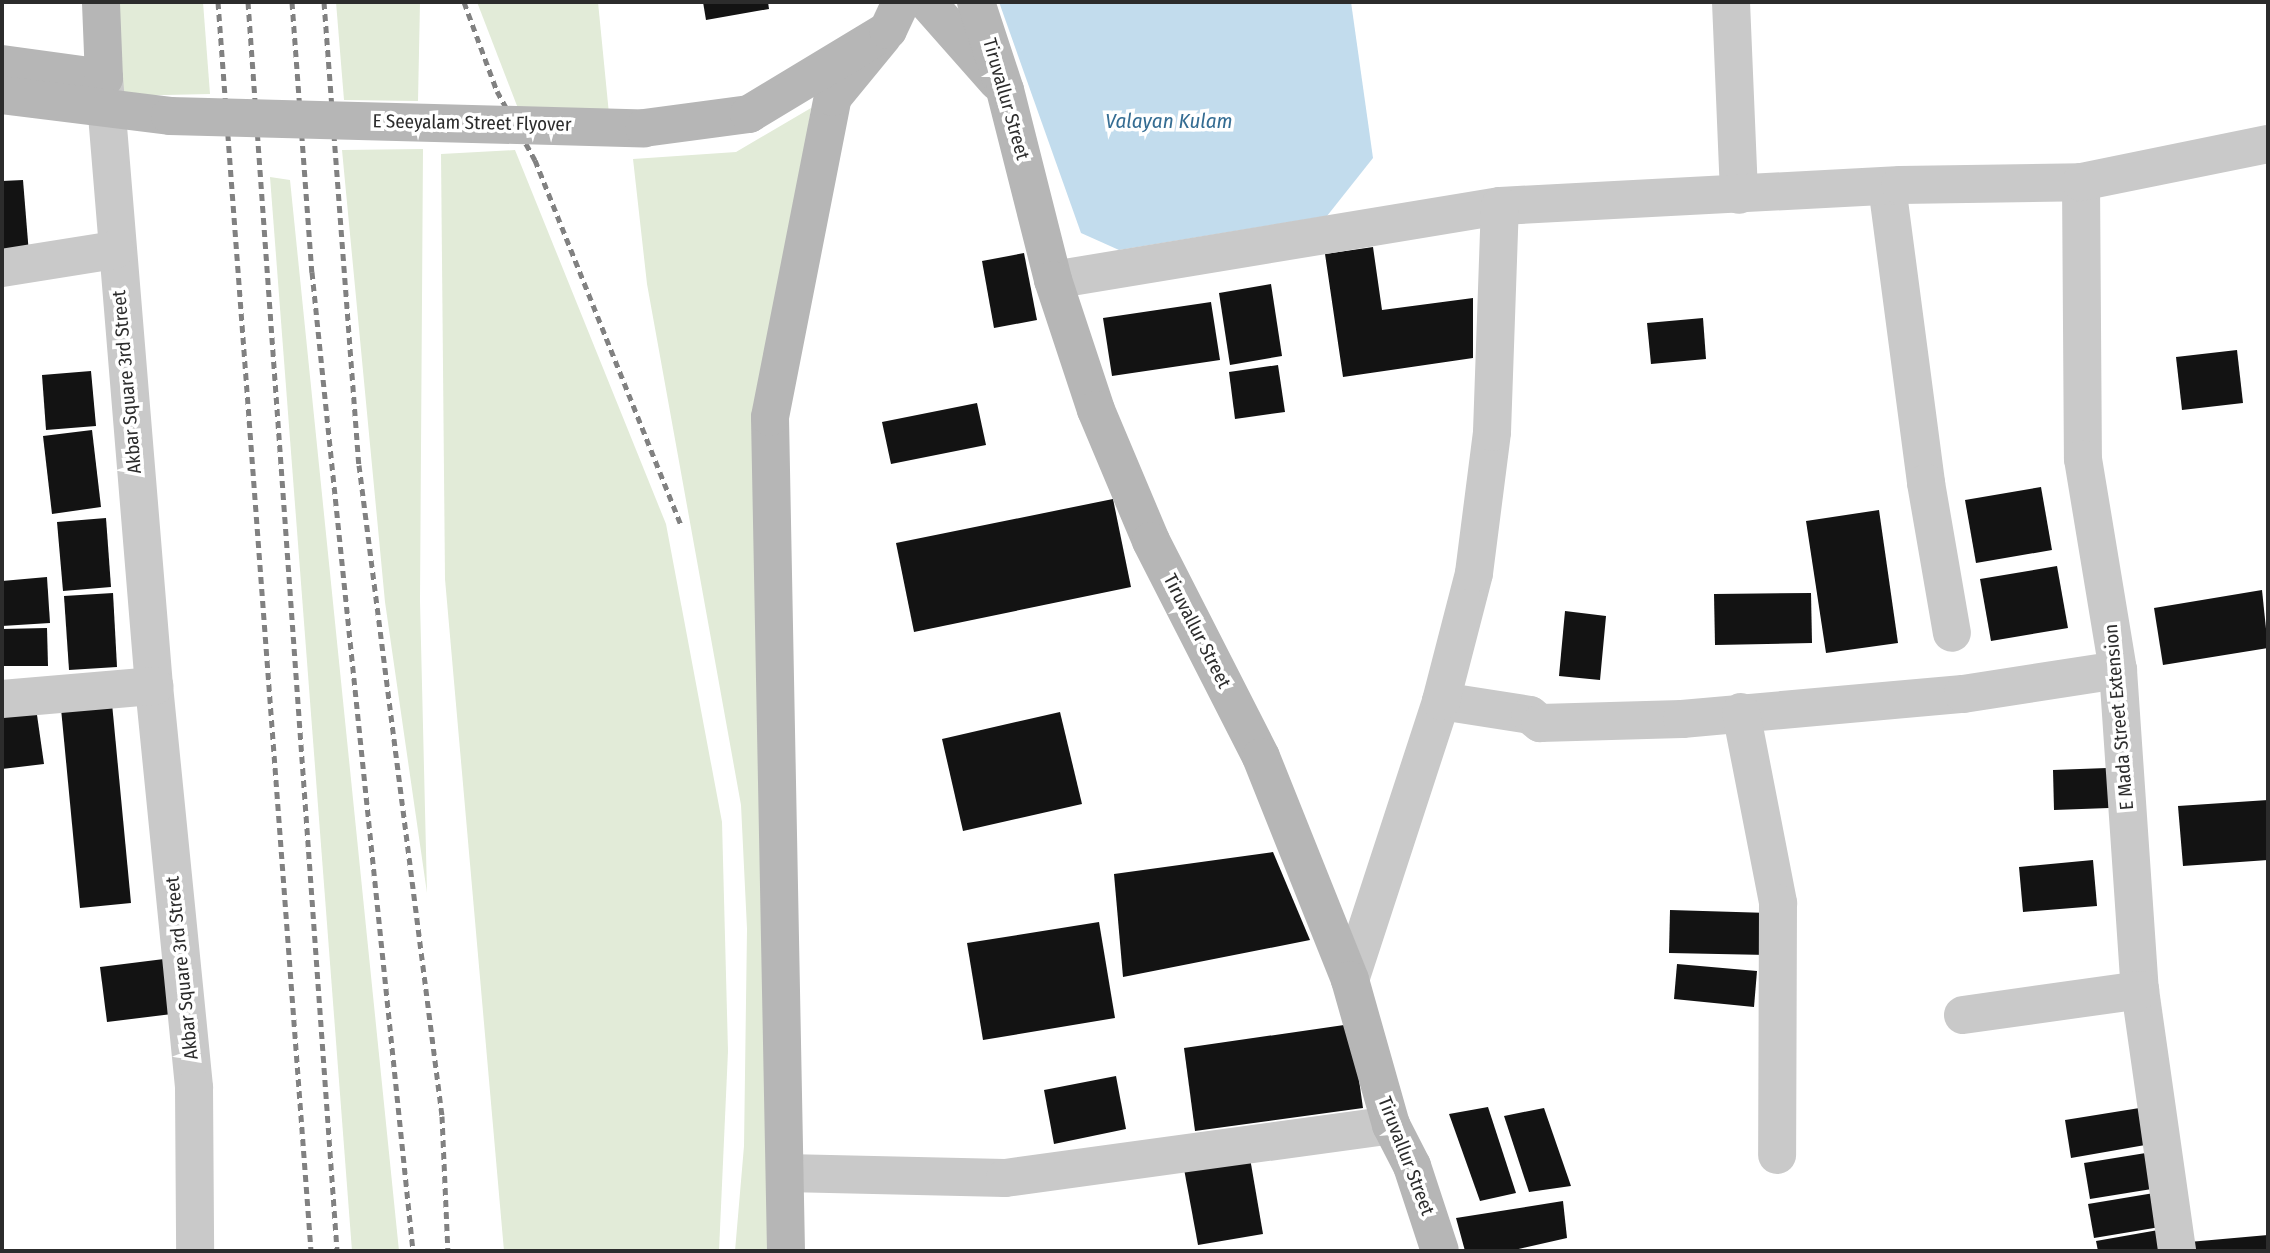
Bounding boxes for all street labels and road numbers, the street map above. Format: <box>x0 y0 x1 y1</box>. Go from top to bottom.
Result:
street label: Tiruvallur Street <box>978 36 1034 162</box>
street label: E Seeyalam Street Flyover <box>372 110 572 136</box>
street label: Akbar Square 3rd Street <box>108 289 146 475</box>
street label: Tiruvallur Street <box>1158 570 1236 692</box>
street label: E Mada Street Extension <box>2100 623 2138 811</box>
street label: Akbar Square 3rd Street <box>161 875 203 1061</box>
street label: Tiruvallur Street <box>1373 1093 1439 1219</box>

